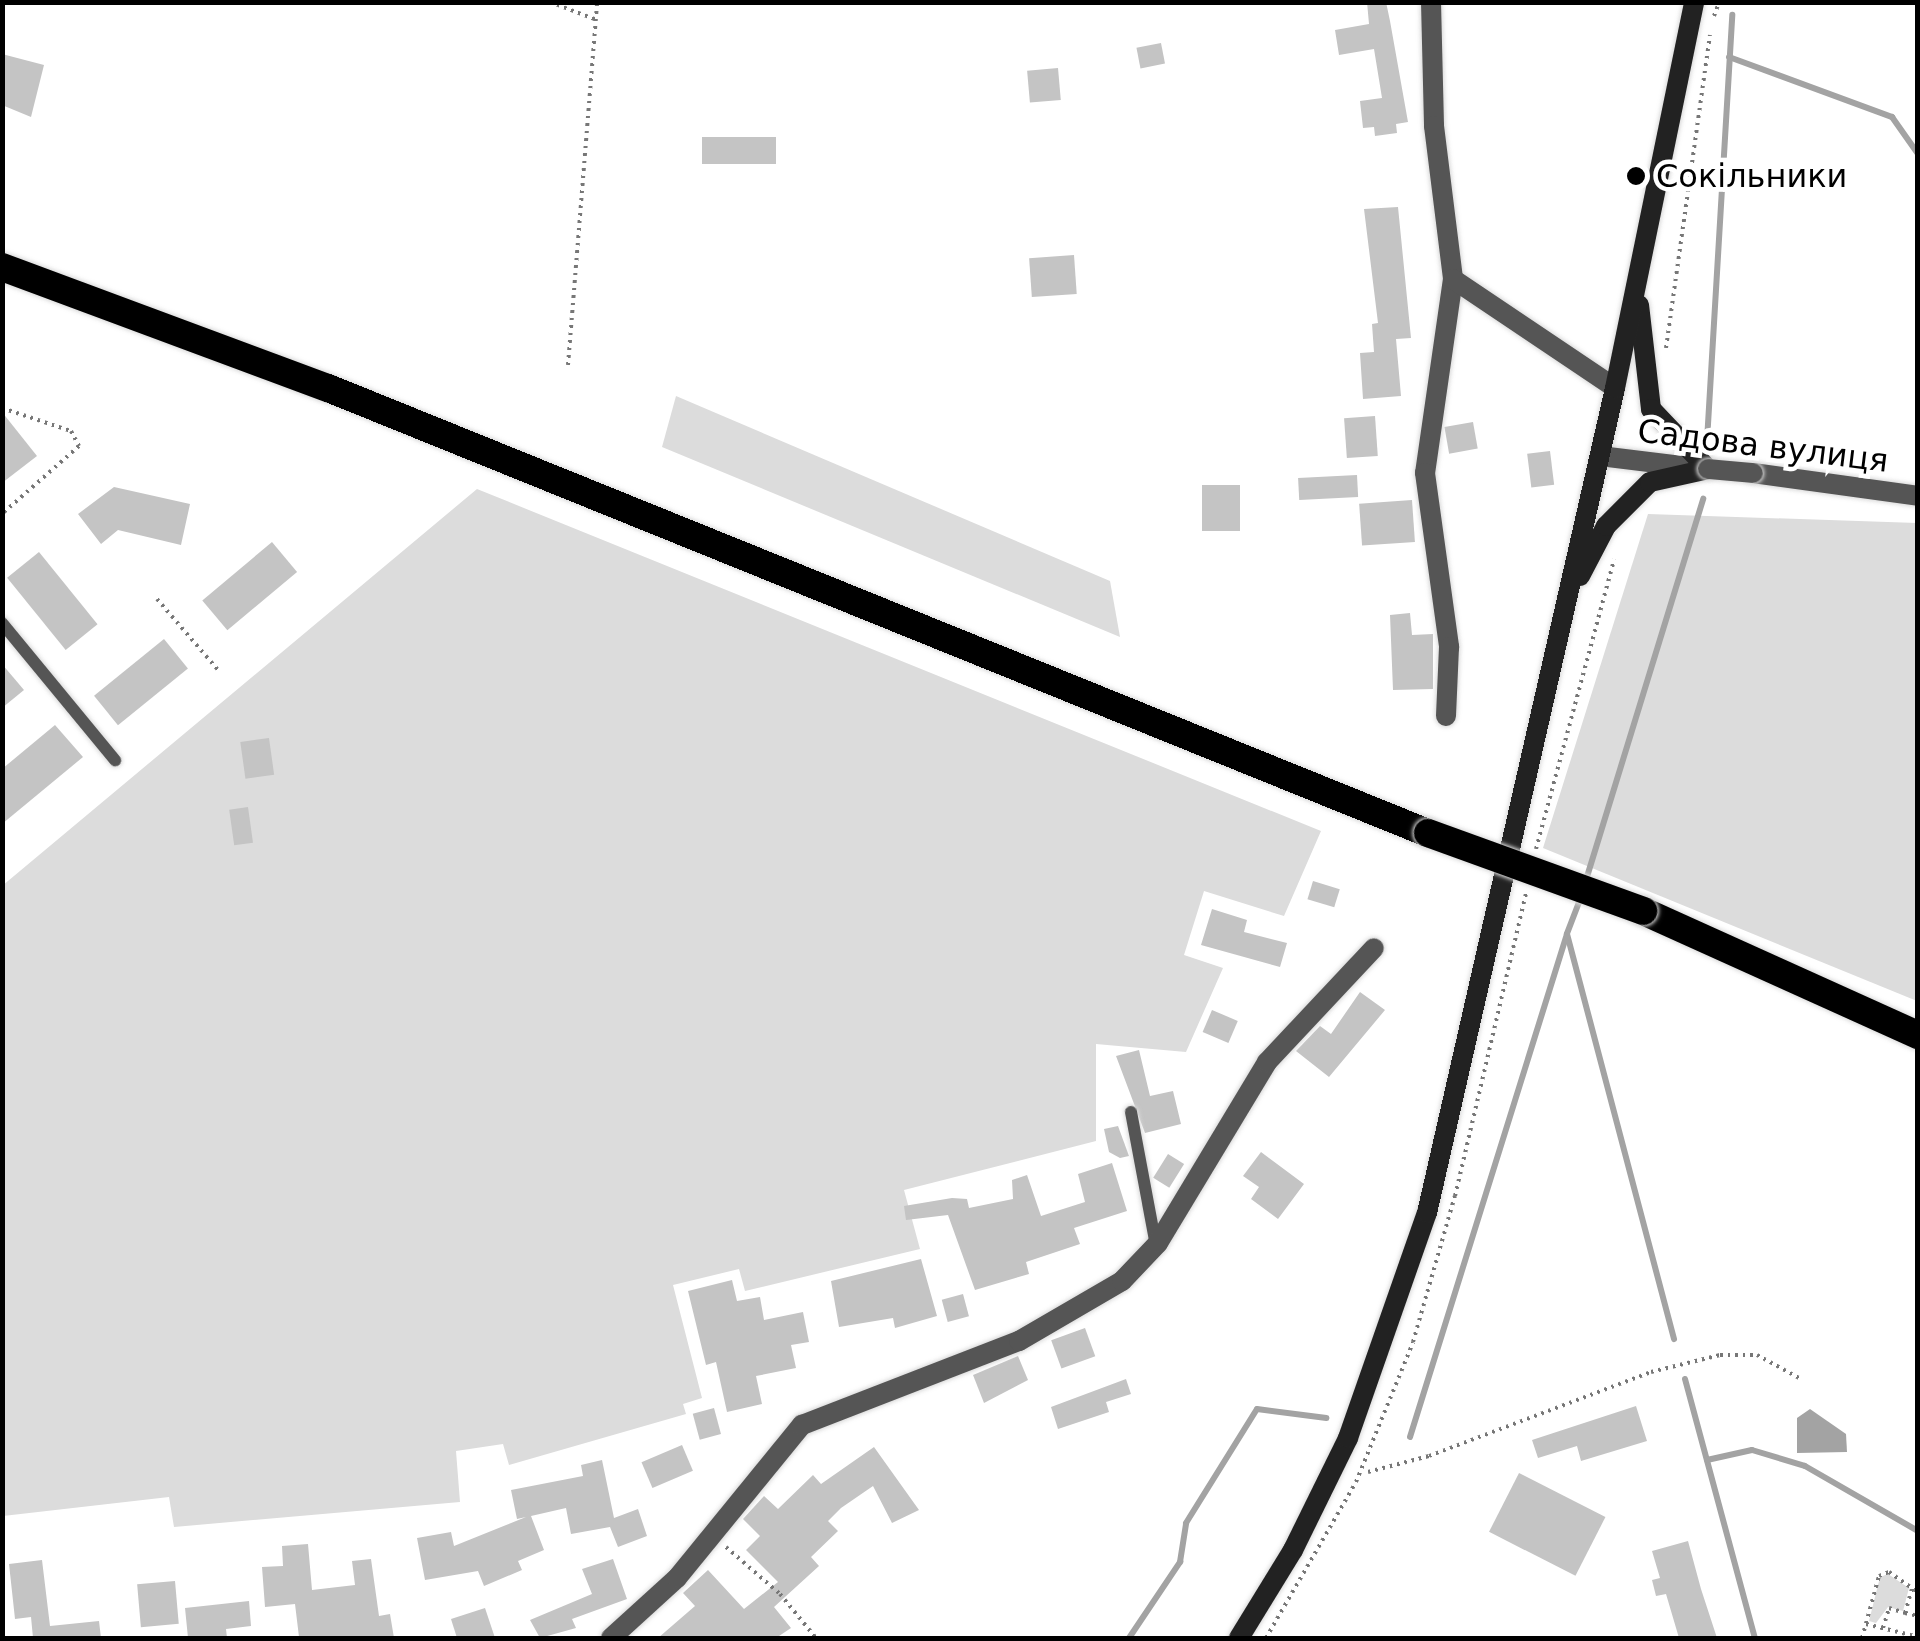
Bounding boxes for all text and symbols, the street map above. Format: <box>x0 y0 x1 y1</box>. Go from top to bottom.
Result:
place label: Сокільники <box>1656 157 1847 195</box>
marker: Сокільники <box>1625 165 1647 187</box>
street label: Садова вулиця <box>1635 412 1891 480</box>

